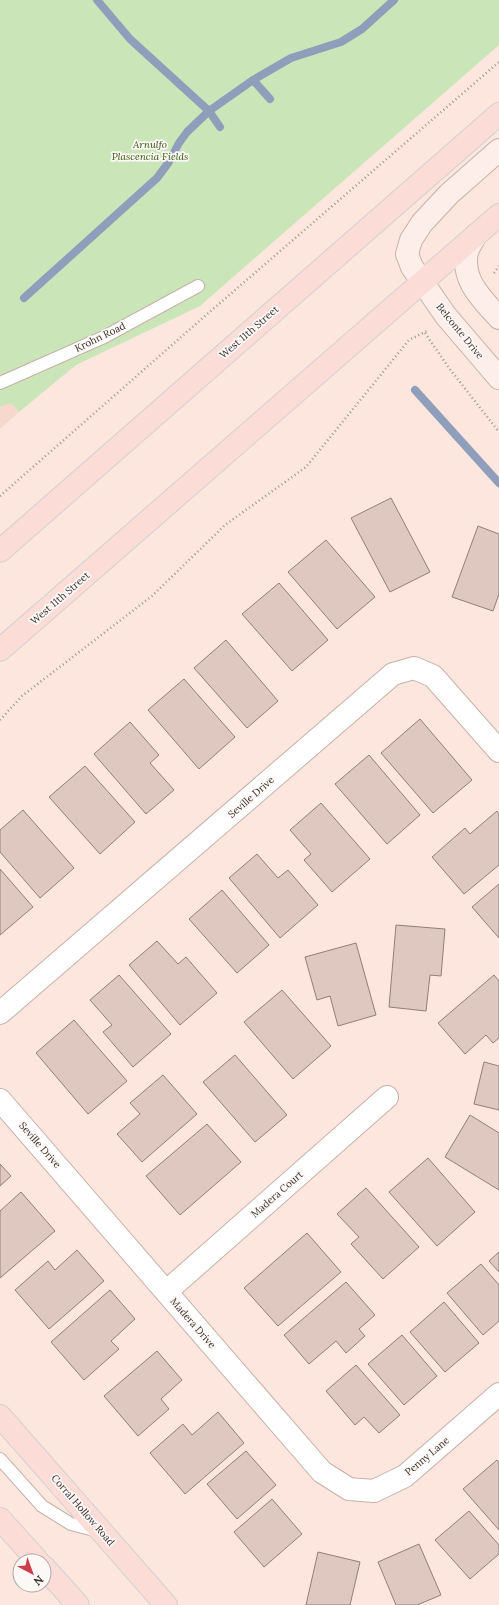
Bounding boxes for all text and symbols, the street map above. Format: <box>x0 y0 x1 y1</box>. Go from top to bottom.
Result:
park label: Arnulfo Plascencia Fields <box>112 138 188 163</box>
street label: Belconte Drive <box>433 300 487 362</box>
street label: West 11th Street <box>217 303 281 361</box>
street label: Krohn Road <box>73 319 128 355</box>
street label: West 11th Street <box>28 569 92 627</box>
street label: Seville Drive <box>225 773 277 821</box>
street label: Seville Drive <box>16 1119 64 1171</box>
street label: Madera Court <box>248 1168 306 1220</box>
street label: Madera Drive <box>167 1295 219 1351</box>
street label: Penny Lane <box>402 1433 452 1478</box>
street label: Corral Hollow Road <box>48 1472 118 1548</box>
north arrow <box>12 1553 52 1593</box>
text: N <box>30 1572 46 1589</box>

